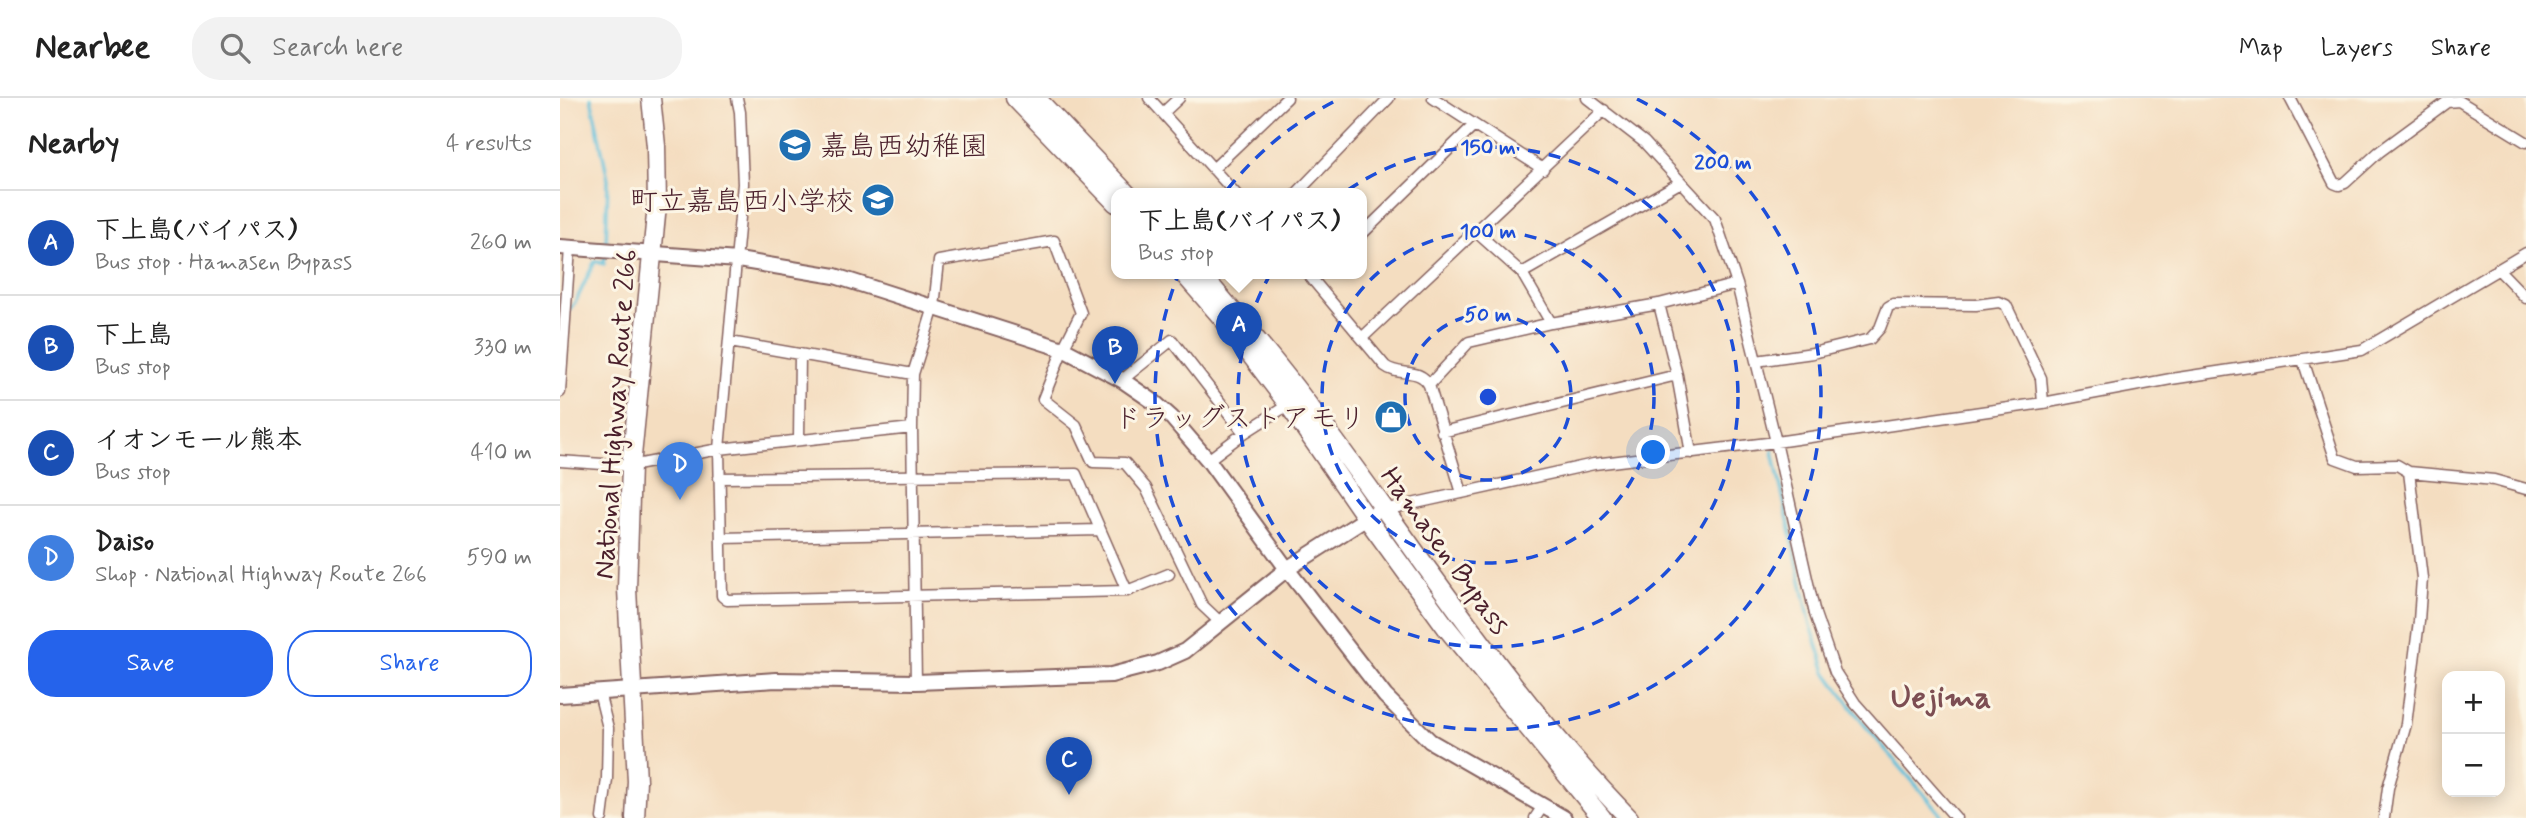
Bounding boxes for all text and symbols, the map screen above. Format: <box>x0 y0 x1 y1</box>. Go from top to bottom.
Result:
search box <box>192 17 682 80</box>
text: Nearbee <box>35 26 150 70</box>
icon: search <box>216 29 254 67</box>
text: Search here <box>272 31 403 65</box>
text: Map <box>2239 33 2283 64</box>
text: Layers <box>2321 33 2393 64</box>
text: Share <box>2431 33 2491 64</box>
text: Nearby <box>28 124 119 163</box>
school or university icon: 嘉島西幼稚園 <box>776 126 814 164</box>
text: 4 results <box>446 129 532 159</box>
place label: 嘉島西幼稚園 <box>820 129 988 166</box>
text: 150 m <box>1460 134 1516 162</box>
text: 200 m <box>1694 149 1752 177</box>
school or university icon: 町立嘉島西小学校 <box>859 181 897 219</box>
place label: 町立嘉島西小学校 <box>630 184 854 221</box>
popup <box>1111 188 1367 279</box>
text: 下上島(バイパス) <box>1138 205 1340 239</box>
text: 下上島(バイパス) <box>95 214 297 248</box>
text: 100 m <box>1460 218 1516 246</box>
text: A <box>43 228 59 258</box>
text: 260 m <box>470 228 532 258</box>
text: Bus stop <box>1138 239 1214 269</box>
text: Bus stop · Hamasen Bypass <box>95 248 352 278</box>
street label: National Highway Route 266 <box>586 248 646 581</box>
text: 50 m <box>1465 301 1512 329</box>
pin: A <box>1216 302 1262 360</box>
text: 下上島 <box>95 319 173 353</box>
pin: B <box>1092 326 1138 384</box>
text: B <box>44 333 58 363</box>
text: 330 m <box>474 333 532 363</box>
text: Bus stop <box>95 353 171 383</box>
centre of rings <box>1476 385 1500 409</box>
shop icon: ドラッグストアモリ <box>1372 398 1410 436</box>
place label: ドラッグストアモリ <box>1113 401 1366 438</box>
text: イオンモール熊本 <box>95 424 301 458</box>
your location <box>1636 435 1670 469</box>
text: C <box>43 438 59 468</box>
text: 410 m <box>470 438 532 468</box>
pin: D <box>657 442 703 500</box>
text: Bus stop <box>95 458 171 488</box>
street label: Hamasen Bypass <box>1371 460 1517 643</box>
text: Daiso <box>95 526 154 560</box>
text: D <box>43 543 59 573</box>
text: 590 m <box>466 543 532 573</box>
text: Shop · National Highway Route 266 <box>95 560 427 590</box>
button: Save <box>28 630 273 697</box>
button: Share <box>287 630 532 697</box>
map controls <box>2442 671 2505 797</box>
button: + <box>2442 671 2505 734</box>
district label: Uejima <box>1891 677 1991 719</box>
button: − <box>2442 734 2505 797</box>
pin: C <box>1046 737 1092 795</box>

